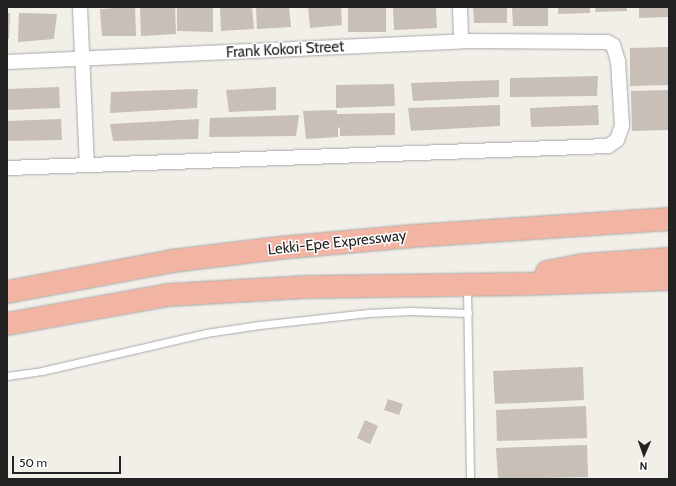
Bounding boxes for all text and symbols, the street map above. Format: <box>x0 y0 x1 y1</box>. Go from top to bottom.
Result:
street label: Frank Kokori Street <box>226 38 344 62</box>
street label: Lekki-Epe Expressway <box>267 227 407 259</box>
north arrow <box>624 434 664 474</box>
scale bar <box>14 448 123 474</box>
text: 50 m <box>19 455 47 470</box>
text: N <box>639 459 648 473</box>

